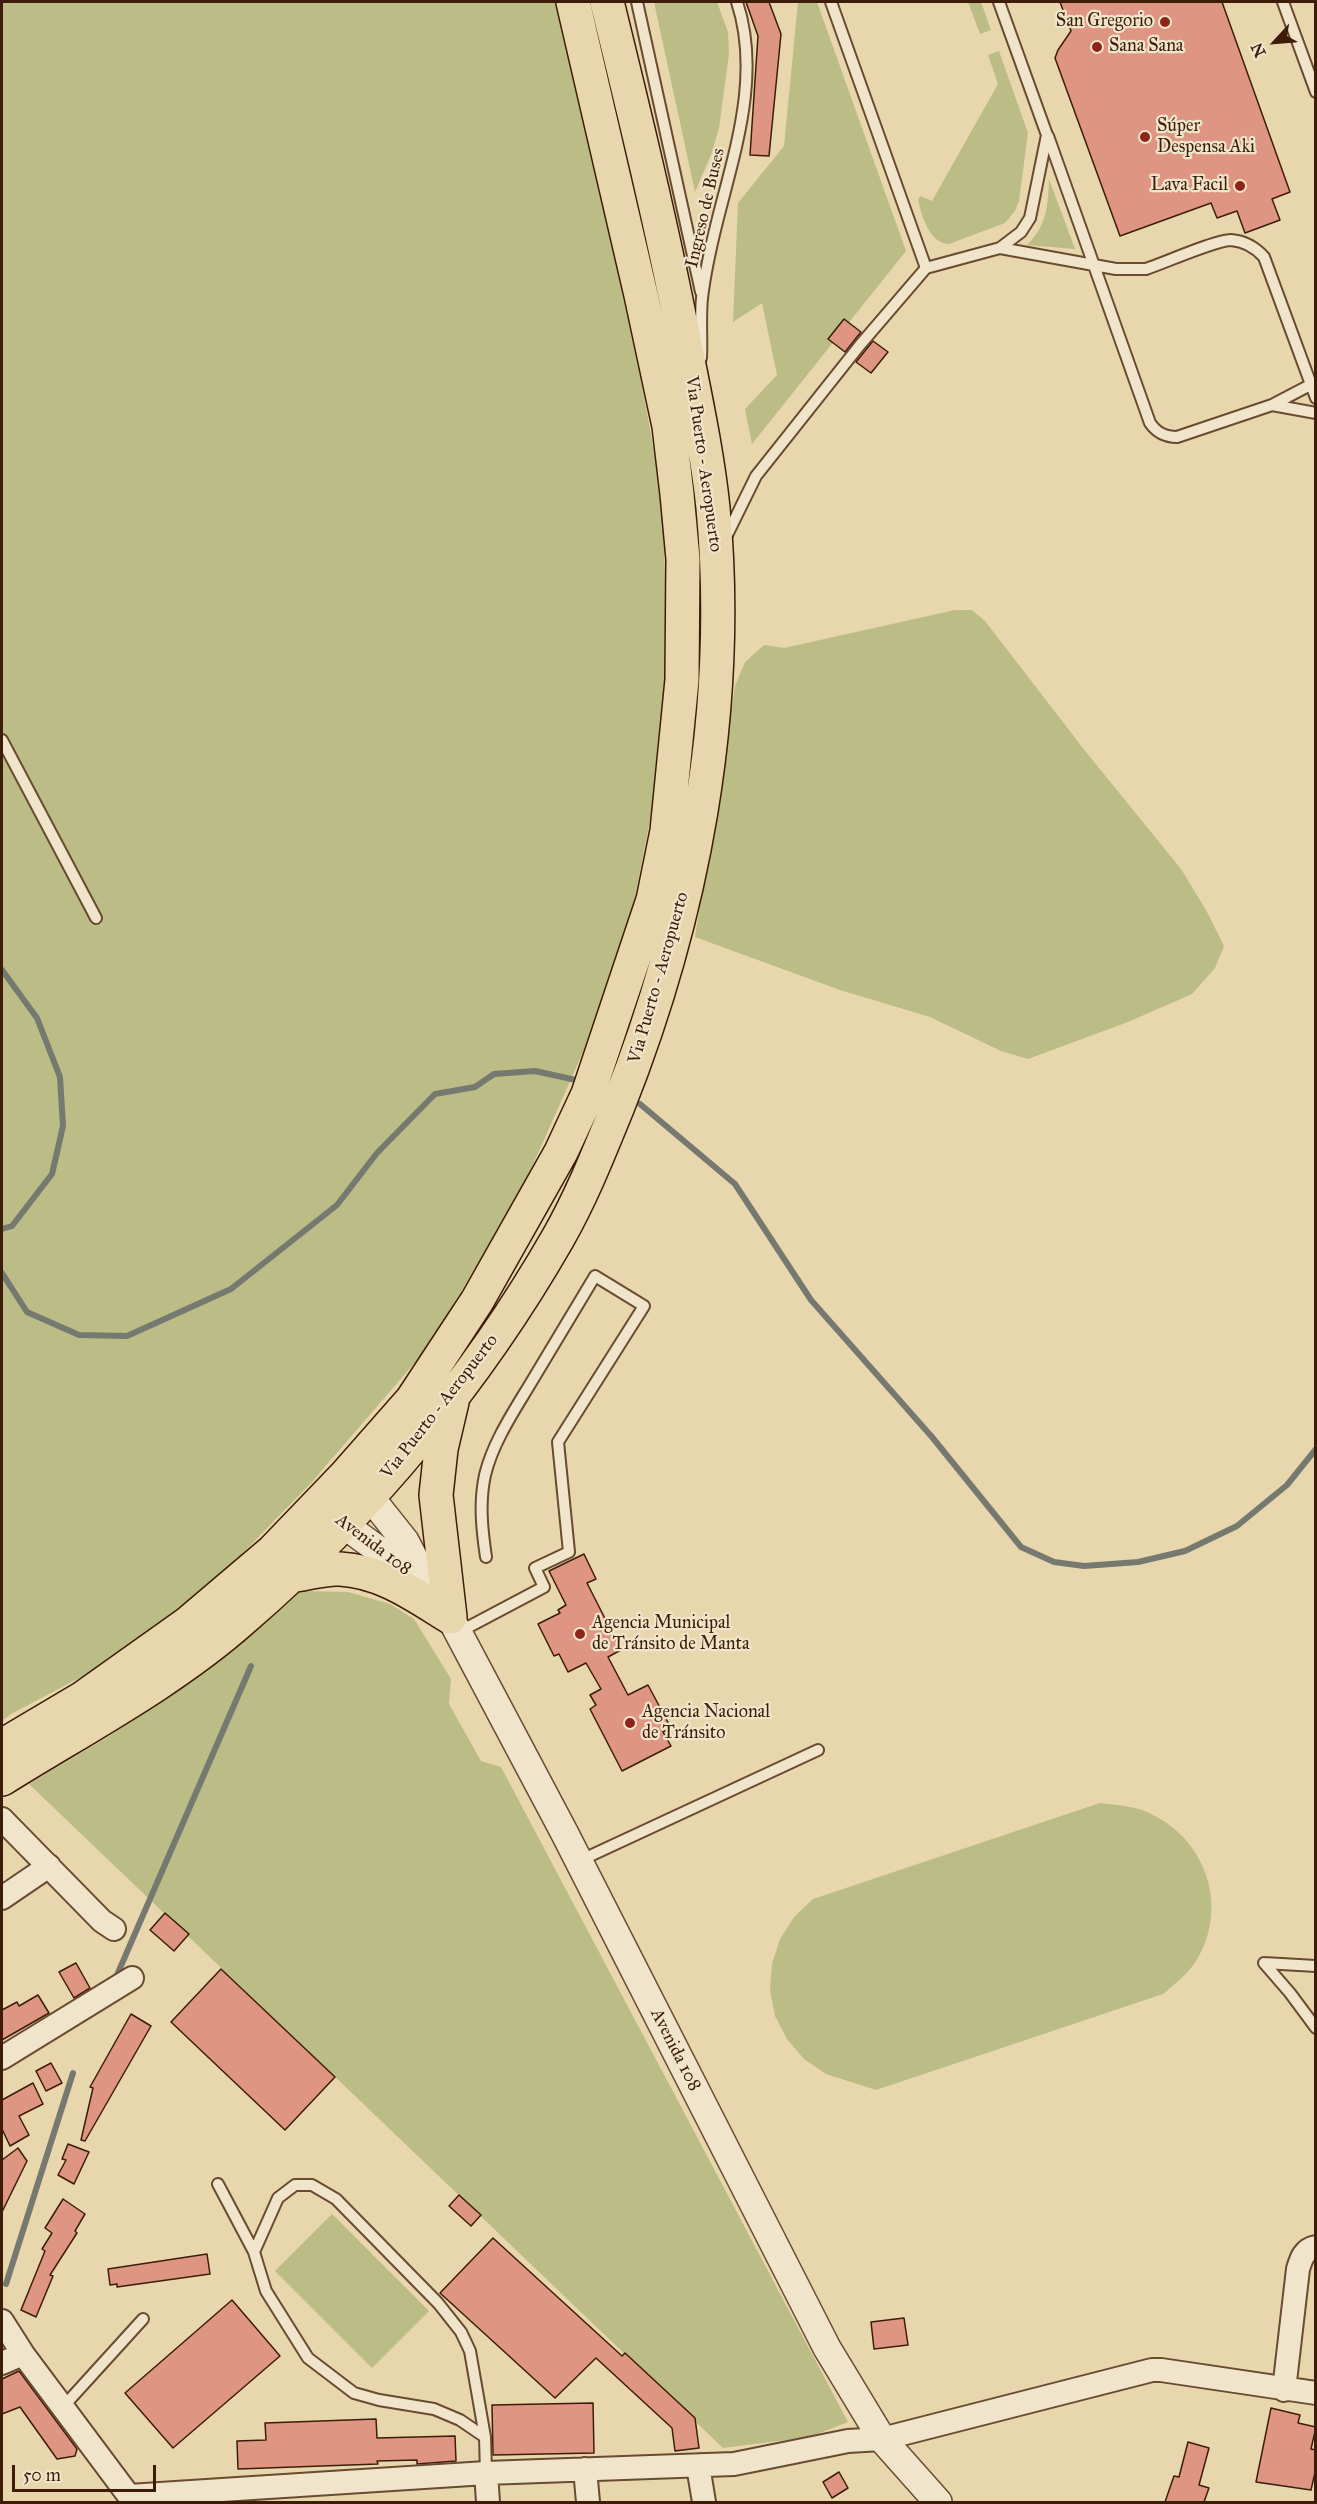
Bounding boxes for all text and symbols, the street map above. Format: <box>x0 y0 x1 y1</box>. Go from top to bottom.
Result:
place label: San Gregorio <box>1056 11 1153 33</box>
north arrow <box>1245 12 1305 72</box>
marker: San Gregorio <box>1158 15 1172 29</box>
place label: Sana Sana <box>1109 36 1183 58</box>
marker: Sana Sana <box>1090 40 1104 54</box>
text: N <box>1247 40 1270 60</box>
place label: Súper Despensa Aki <box>1157 116 1255 158</box>
marker: Súper Despensa Aki <box>1138 130 1152 144</box>
street label: Ingreso de Buses <box>682 146 730 270</box>
place label: Lava Facil <box>1151 175 1228 197</box>
marker: Lava Facil <box>1233 179 1247 193</box>
street label: Via Puerto - Aeropuerto <box>680 375 726 553</box>
street label: Via Puerto - Aeropuerto <box>624 890 694 1066</box>
street label: Via Puerto - Aeropuerto <box>377 1330 503 1484</box>
street label: Avenida 108 <box>331 1509 415 1581</box>
place label: Agencia Municipal de Tránsito de Manta <box>592 1613 749 1656</box>
marker: Agencia Municipal de Tránsito de Manta <box>573 1627 587 1641</box>
place label: Agencia Nacional de Tránsito <box>642 1702 770 1744</box>
marker: Agencia Nacional de Tránsito <box>623 1716 637 1730</box>
street label: Avenida 108 <box>645 2005 705 2095</box>
scale bar <box>15 2453 159 2491</box>
text: 50 m <box>23 2464 61 2486</box>

